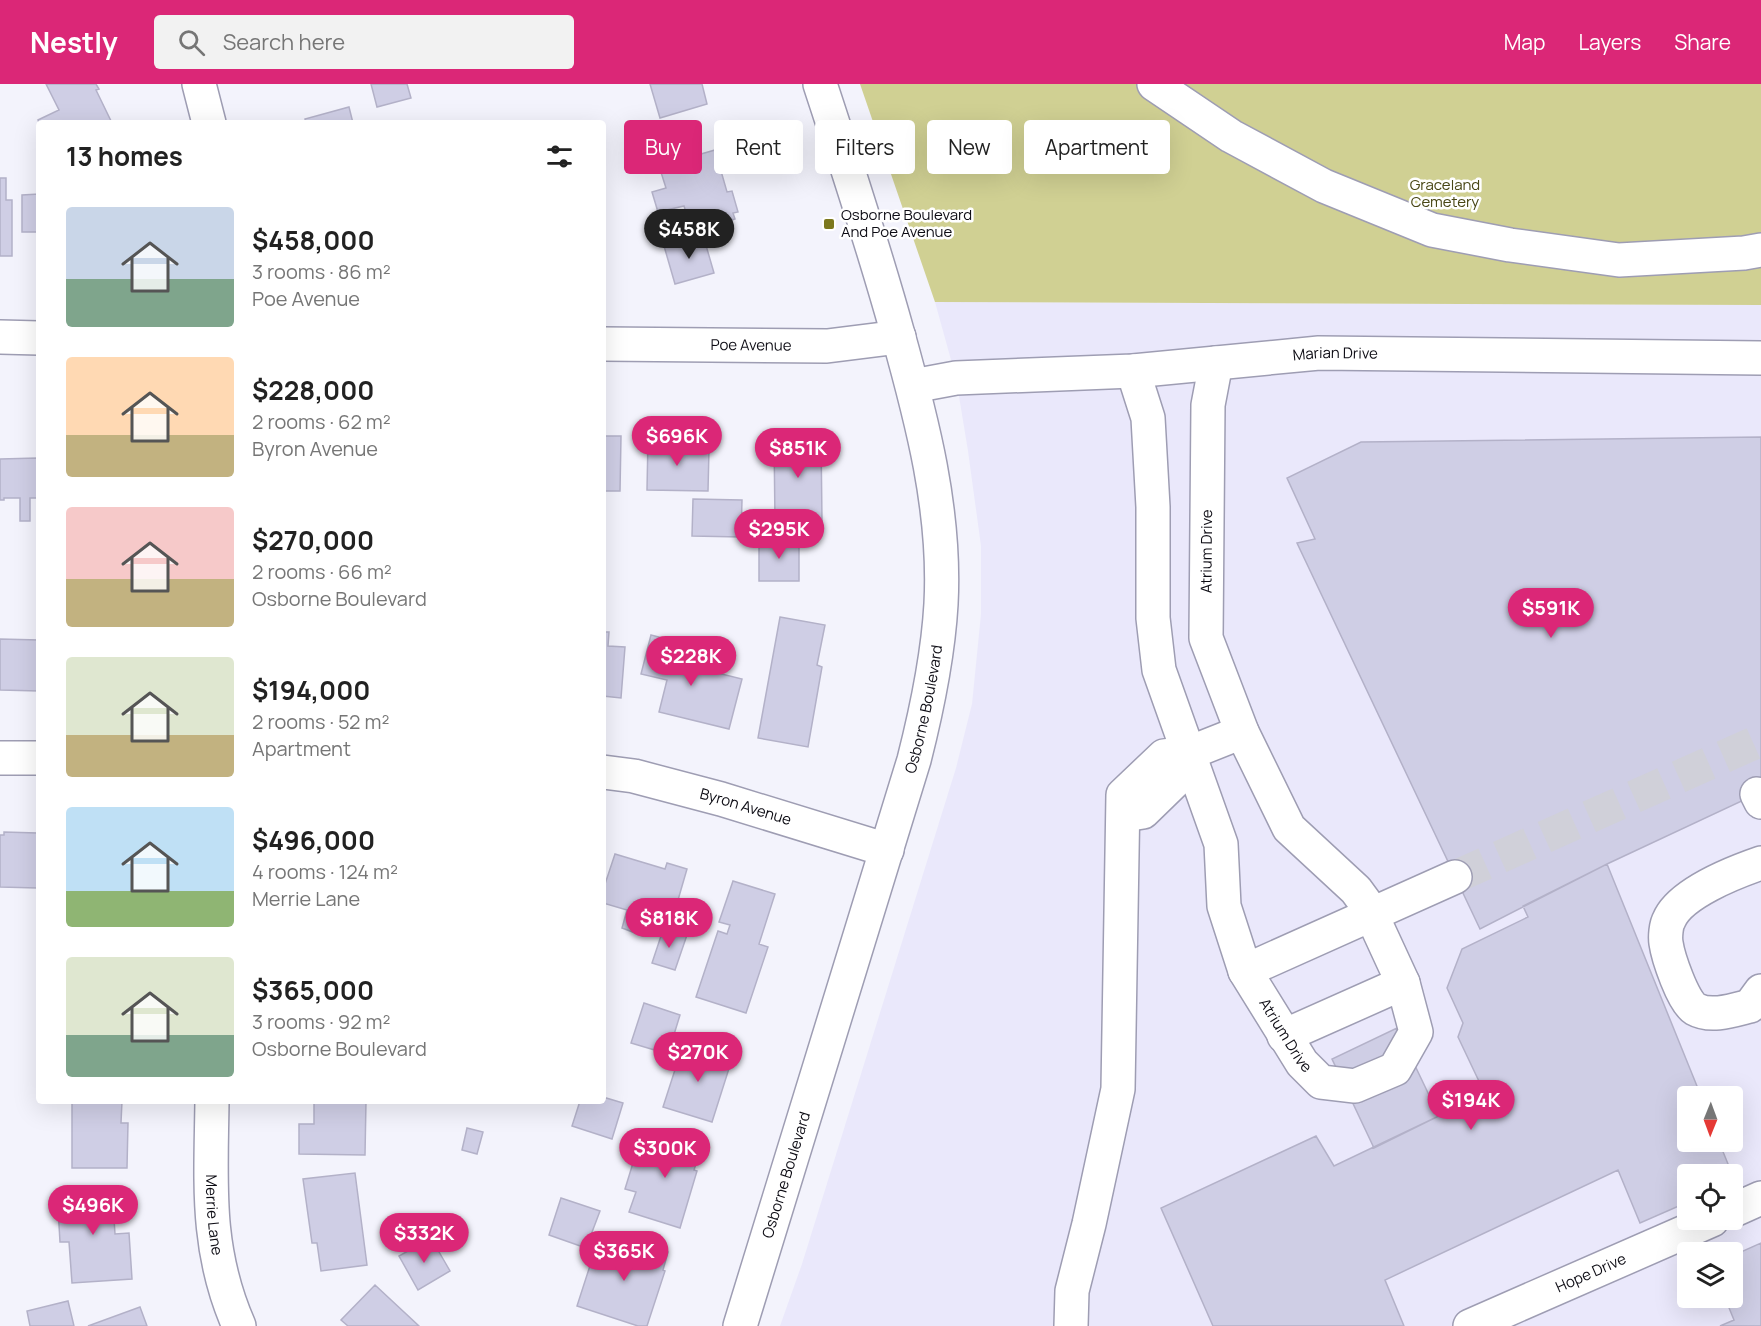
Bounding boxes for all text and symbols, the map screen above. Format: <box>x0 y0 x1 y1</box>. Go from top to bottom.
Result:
search box <box>154 15 574 69</box>
text: Nestly <box>30 23 118 61</box>
icon: search <box>175 26 208 59</box>
text: Search here <box>223 27 345 57</box>
text: Map <box>1504 28 1545 56</box>
text: Layers <box>1578 28 1641 56</box>
text: Share <box>1674 28 1731 56</box>
chip: Buy <box>624 120 702 174</box>
chip: Rent <box>714 120 803 174</box>
chip: Filters <box>815 120 915 174</box>
chip: New <box>927 120 1012 174</box>
chip: Apartment <box>1024 120 1170 174</box>
text: 13 homes <box>66 138 183 174</box>
icon: filters <box>543 140 576 173</box>
park label: Graceland Cemetery <box>1410 174 1480 212</box>
place label: Osborne Boulevard And Poe Avenue <box>841 204 972 242</box>
pin: $458K <box>647 209 731 260</box>
text: $458K <box>658 215 720 242</box>
marker: Osborne Boulevard And Poe Avenue <box>822 217 836 231</box>
text: $458,000 <box>252 222 375 258</box>
icon: home <box>114 231 186 303</box>
text: 3 rooms · 86 m² <box>252 258 391 285</box>
text: Poe Avenue <box>252 285 360 312</box>
street label: Poe Avenue <box>710 334 792 356</box>
street label: Marian Drive <box>1292 342 1378 365</box>
text: $228,000 <box>252 372 374 408</box>
icon: home <box>114 381 186 453</box>
text: 2 rooms · 62 m² <box>252 408 391 435</box>
pin: $696K <box>635 416 719 467</box>
text: $696K <box>646 422 708 449</box>
pin: $851K <box>756 428 840 479</box>
text: $851K <box>769 434 827 461</box>
text: Byron Avenue <box>252 435 378 462</box>
pin: $295K <box>737 509 821 560</box>
street label: Atrium Drive <box>1195 509 1217 593</box>
text: $295K <box>748 515 810 542</box>
text: $270,000 <box>252 522 374 558</box>
icon: home <box>114 531 186 603</box>
text: 2 rooms · 66 m² <box>252 558 392 585</box>
text: Osborne Boulevard <box>252 585 427 612</box>
pin: $591K <box>1509 588 1593 639</box>
text: $591K <box>1522 594 1580 621</box>
pin: $228K <box>649 636 733 687</box>
text: $228K <box>660 642 722 669</box>
street label: Osborne Boulevard <box>899 643 947 776</box>
text: $194,000 <box>252 672 370 708</box>
icon: home <box>114 681 186 753</box>
text: 2 rooms · 52 m² <box>252 708 389 735</box>
text: Apartment <box>252 735 351 762</box>
street label: Byron Avenue <box>698 783 794 830</box>
text: $496,000 <box>252 822 375 858</box>
icon: home <box>114 831 186 903</box>
text: 4 rooms · 124 m² <box>252 858 398 885</box>
text: Merrie Lane <box>252 885 360 912</box>
pin: $818K <box>627 898 711 949</box>
text: $818K <box>640 904 698 931</box>
text: $365,000 <box>252 972 374 1008</box>
icon: home <box>114 981 186 1053</box>
street label: Atrium Drive <box>1254 994 1317 1077</box>
text: 3 rooms · 92 m² <box>252 1008 391 1035</box>
pin: $270K <box>656 1032 740 1083</box>
text: Osborne Boulevard <box>252 1035 427 1062</box>
text: $270K <box>667 1038 729 1065</box>
pin: $194K <box>1429 1080 1513 1131</box>
text: $194K <box>1442 1086 1500 1113</box>
north arrow <box>1677 1086 1743 1152</box>
map controls <box>1677 1086 1743 1308</box>
street label: Osborne Boulevard <box>757 1109 815 1241</box>
pin: $300K <box>623 1128 707 1179</box>
text: $300K <box>633 1134 697 1161</box>
button: locate <box>1677 1164 1743 1230</box>
street label: Merrie Lane <box>201 1174 228 1257</box>
pin: $496K <box>51 1185 135 1236</box>
text: $496K <box>62 1191 124 1218</box>
pin: $332K <box>382 1213 466 1264</box>
text: $332K <box>394 1219 454 1246</box>
pin: $365K <box>582 1231 666 1282</box>
text: $365K <box>593 1237 655 1264</box>
button: layers <box>1677 1242 1743 1308</box>
street label: Hope Drive <box>1552 1248 1629 1297</box>

